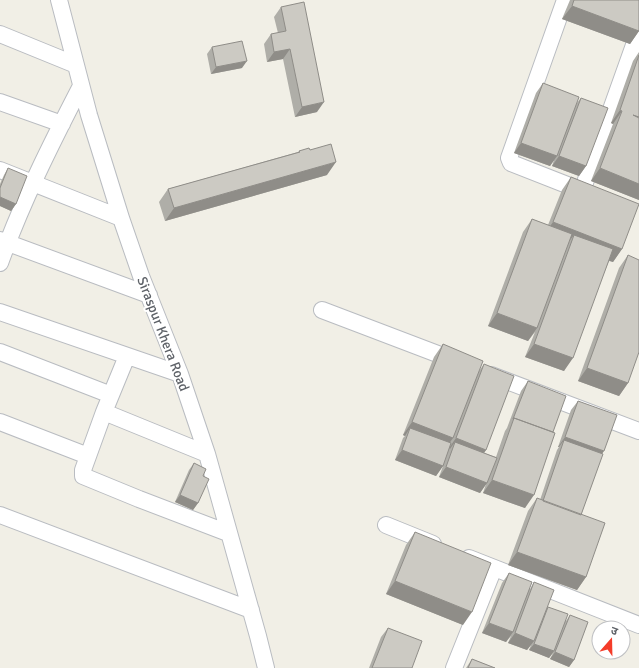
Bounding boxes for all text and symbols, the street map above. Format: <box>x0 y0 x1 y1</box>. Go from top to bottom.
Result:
street label: Siraspur Khera Road <box>133 274 193 394</box>
north arrow <box>591 620 631 660</box>
text: उ <box>609 624 620 638</box>

